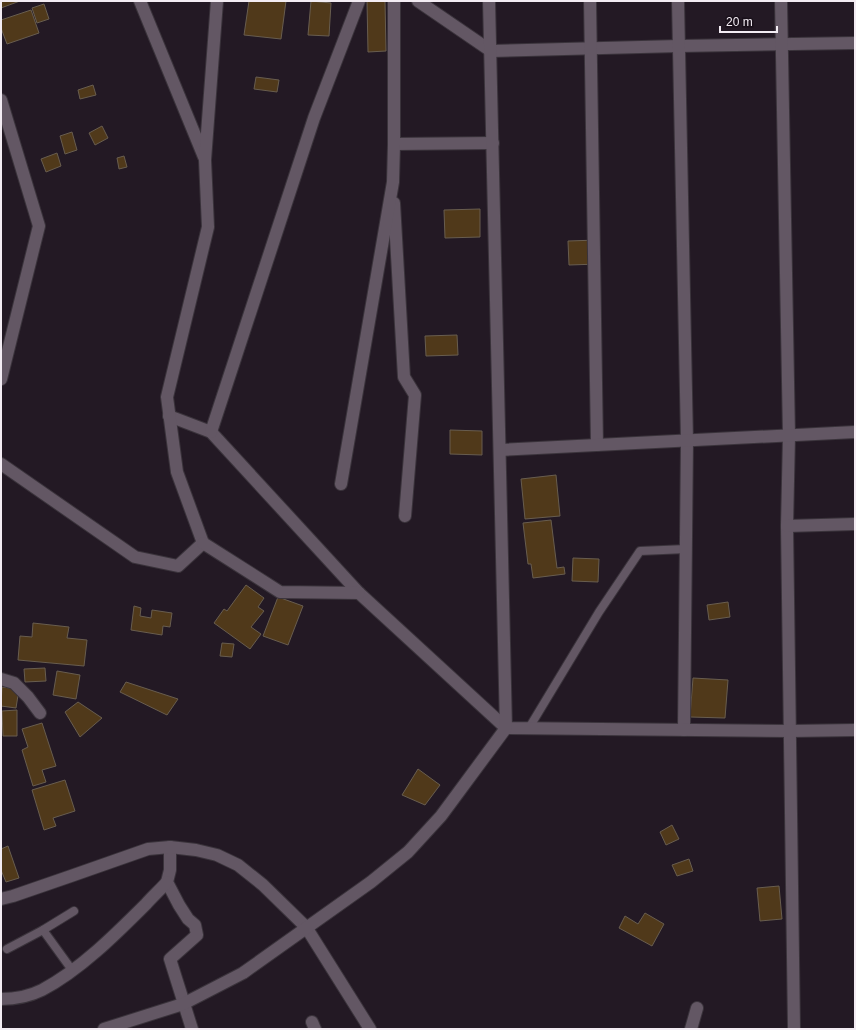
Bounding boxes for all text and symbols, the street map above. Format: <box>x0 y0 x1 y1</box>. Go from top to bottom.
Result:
scale bar <box>720 8 777 34</box>
text: 20 m <box>726 15 753 29</box>

